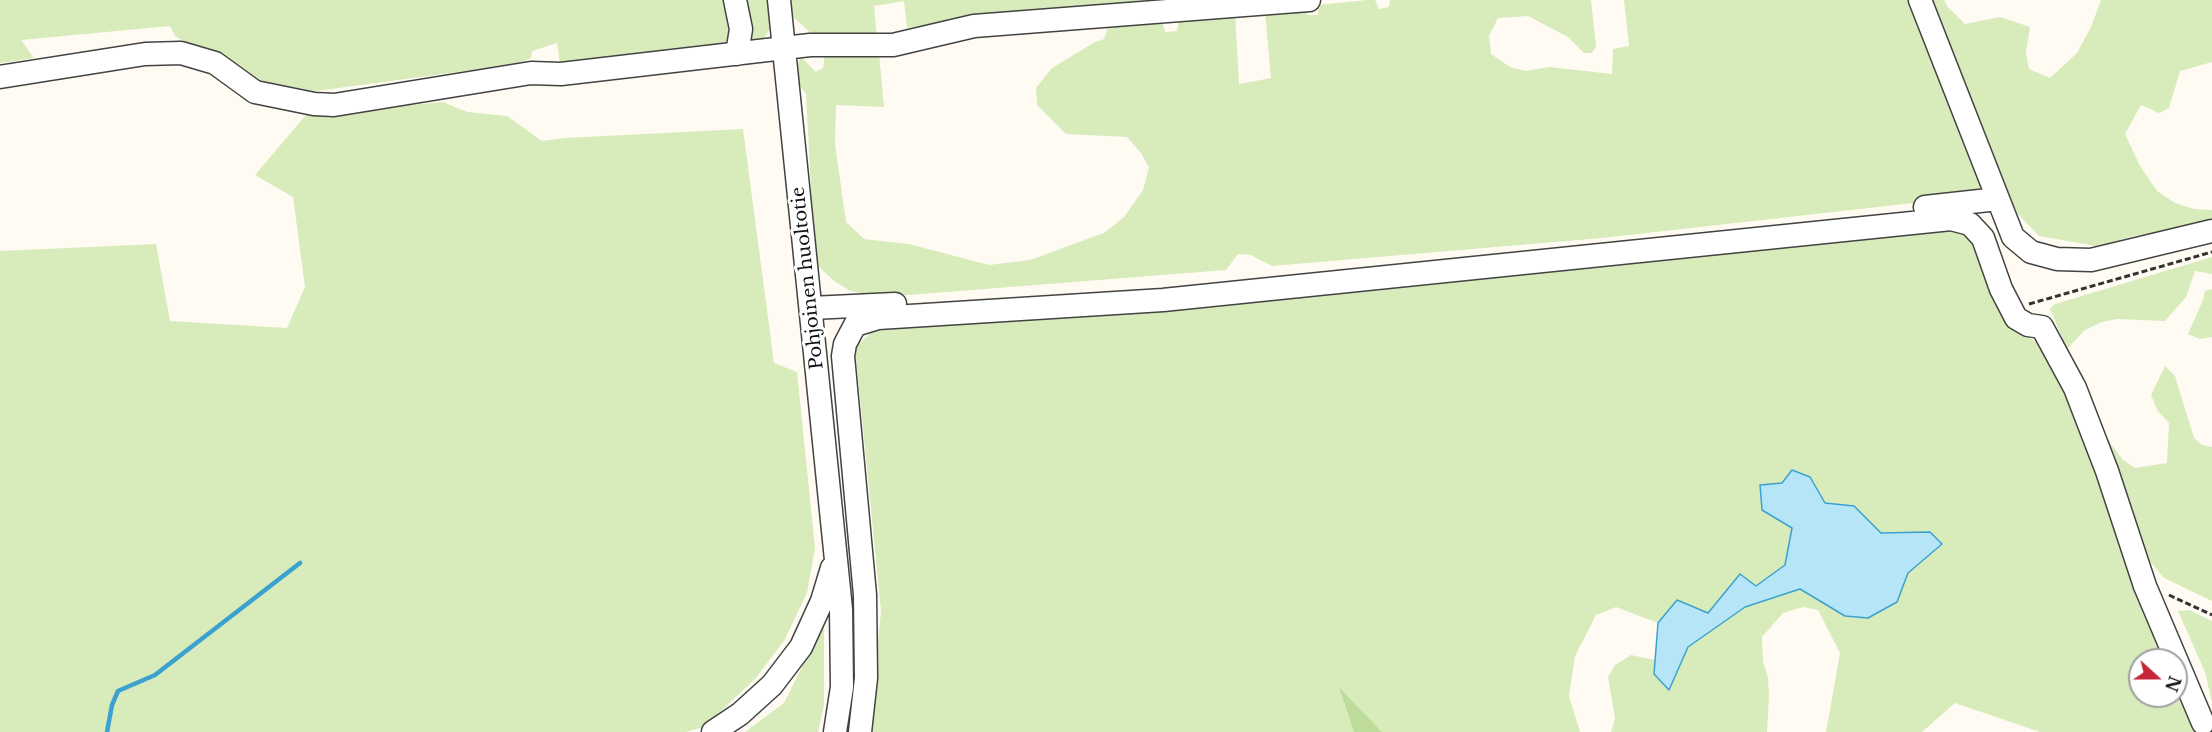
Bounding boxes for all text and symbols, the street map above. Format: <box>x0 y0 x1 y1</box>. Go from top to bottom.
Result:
street label: Pohjoinen huoltotie <box>788 186 828 370</box>
north arrow <box>2128 648 2188 708</box>
text: N <box>2161 673 2185 694</box>

